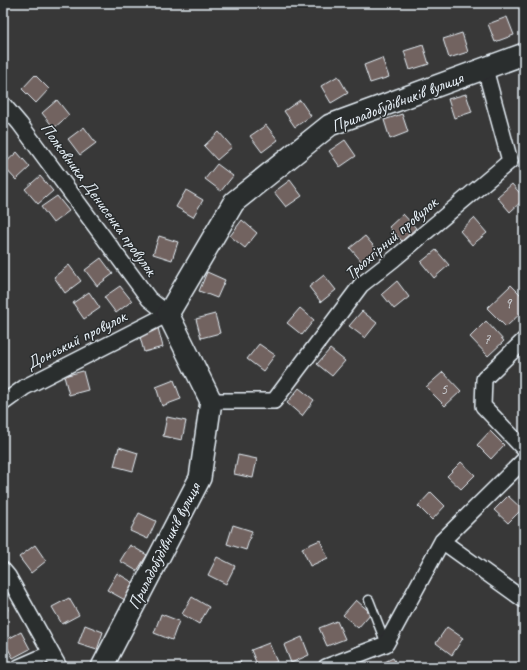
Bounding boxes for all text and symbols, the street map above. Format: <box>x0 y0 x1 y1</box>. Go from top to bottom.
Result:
street label: Приладобудівників вулиця <box>328 67 467 137</box>
street label: Полковника Денисенка провулок <box>36 118 163 281</box>
street label: Трьохгірний провулок <box>340 191 443 284</box>
house number: 9 <box>505 294 513 313</box>
street label: Донський провулок <box>22 305 131 374</box>
house number: 7 <box>484 330 492 349</box>
house number: 5 <box>441 380 449 399</box>
street label: Приладобудівників вулиця <box>123 478 206 613</box>

